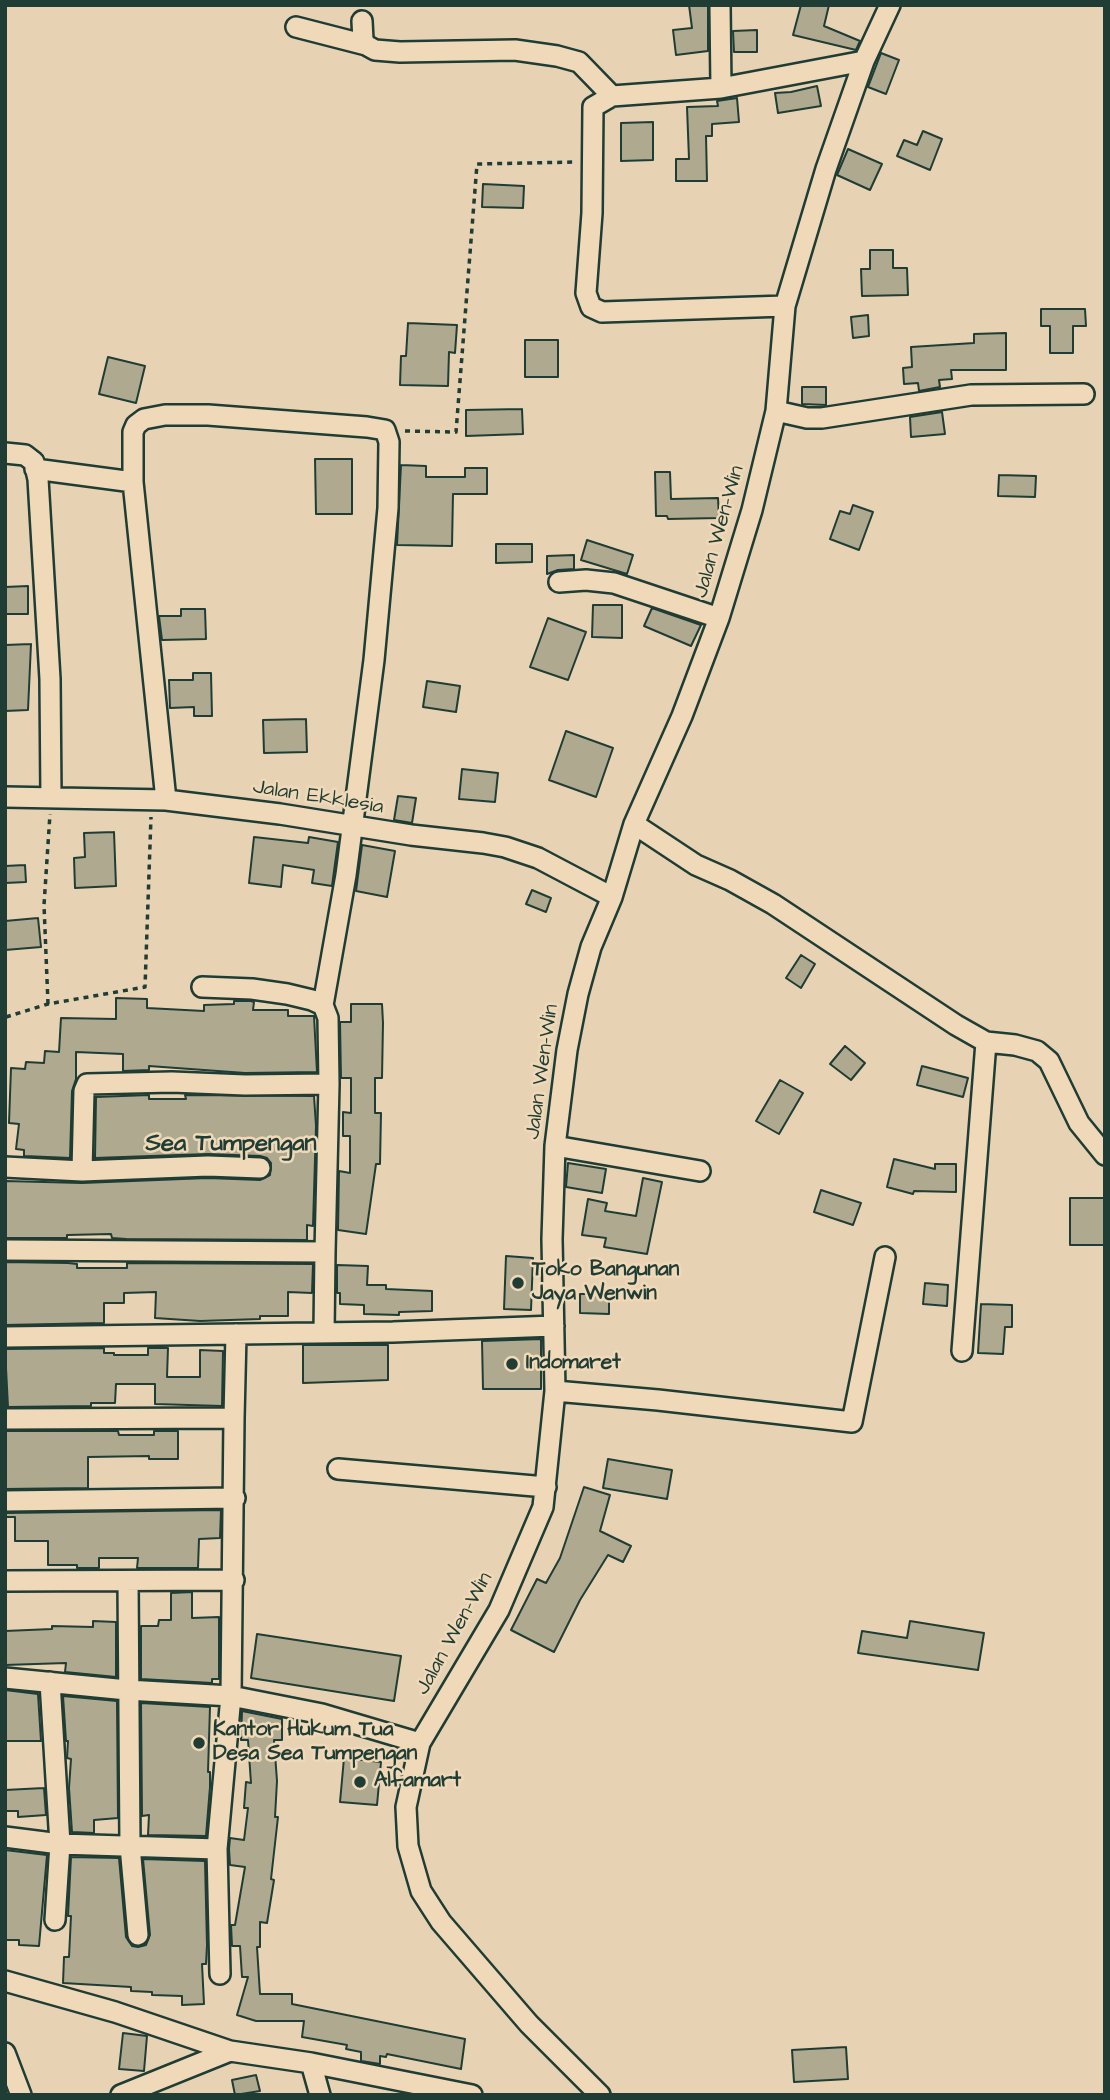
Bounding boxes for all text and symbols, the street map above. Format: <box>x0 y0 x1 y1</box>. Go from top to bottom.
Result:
street label: Jalan Wen-Win <box>689 463 751 601</box>
street label: Jalan Ekklesia <box>251 775 385 821</box>
street label: Jalan Wen-Win <box>521 1003 565 1141</box>
district label: Sea Tumpengan <box>146 1131 316 1159</box>
place label: Toko Bangunan Jaya Wenwin <box>532 1258 679 1308</box>
marker: Toko Bangunan Jaya Wenwin <box>510 1275 526 1291</box>
place label: Indomaret <box>526 1351 621 1377</box>
marker: Indomaret <box>504 1356 520 1372</box>
street label: Jalan Wen-Win <box>411 1568 499 1700</box>
place label: Kantor Hukum Tua Desa Sea Tumpengan <box>213 1718 417 1768</box>
marker: Kantor Hukum Tua Desa Sea Tumpengan <box>191 1735 207 1751</box>
place label: Alfamart <box>374 1769 461 1795</box>
marker: Alfamart <box>352 1774 368 1790</box>

